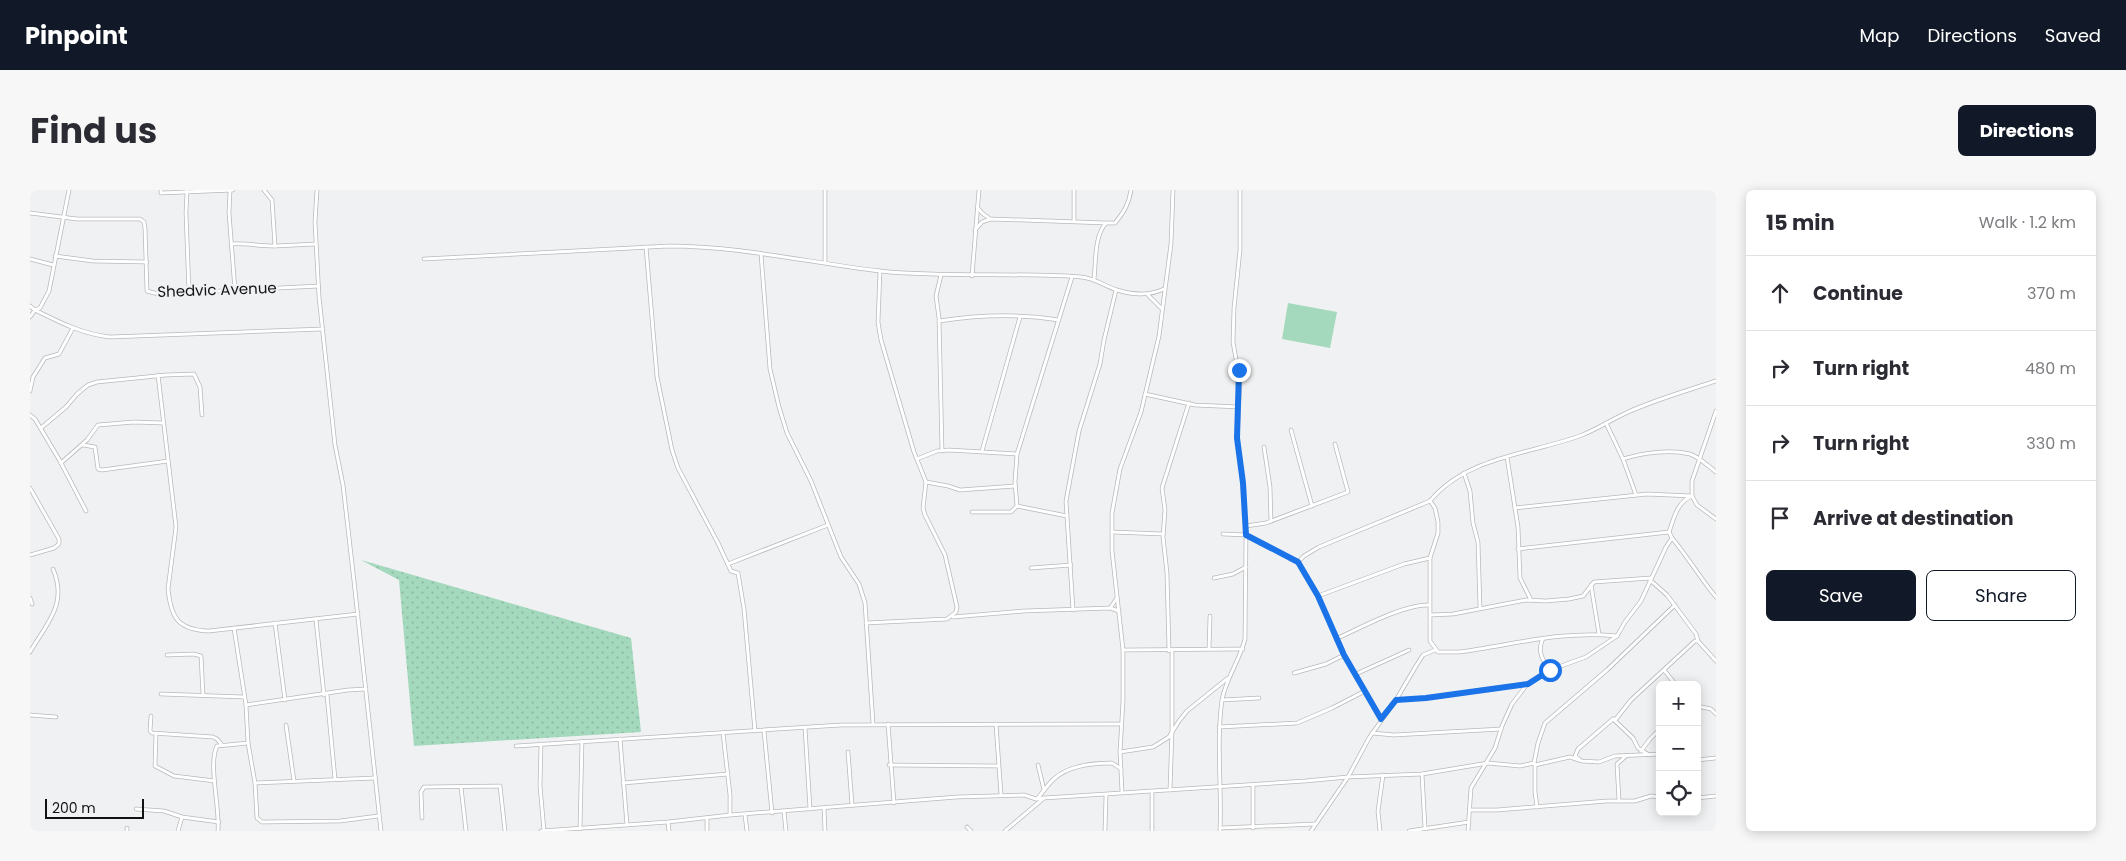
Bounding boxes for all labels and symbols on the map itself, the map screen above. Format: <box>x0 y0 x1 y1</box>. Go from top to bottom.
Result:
street label: Shedvic Avenue <box>157 277 277 302</box>
route end <box>1228 359 1251 382</box>
route start <box>1539 659 1562 682</box>
scale bar <box>45 796 144 819</box>

